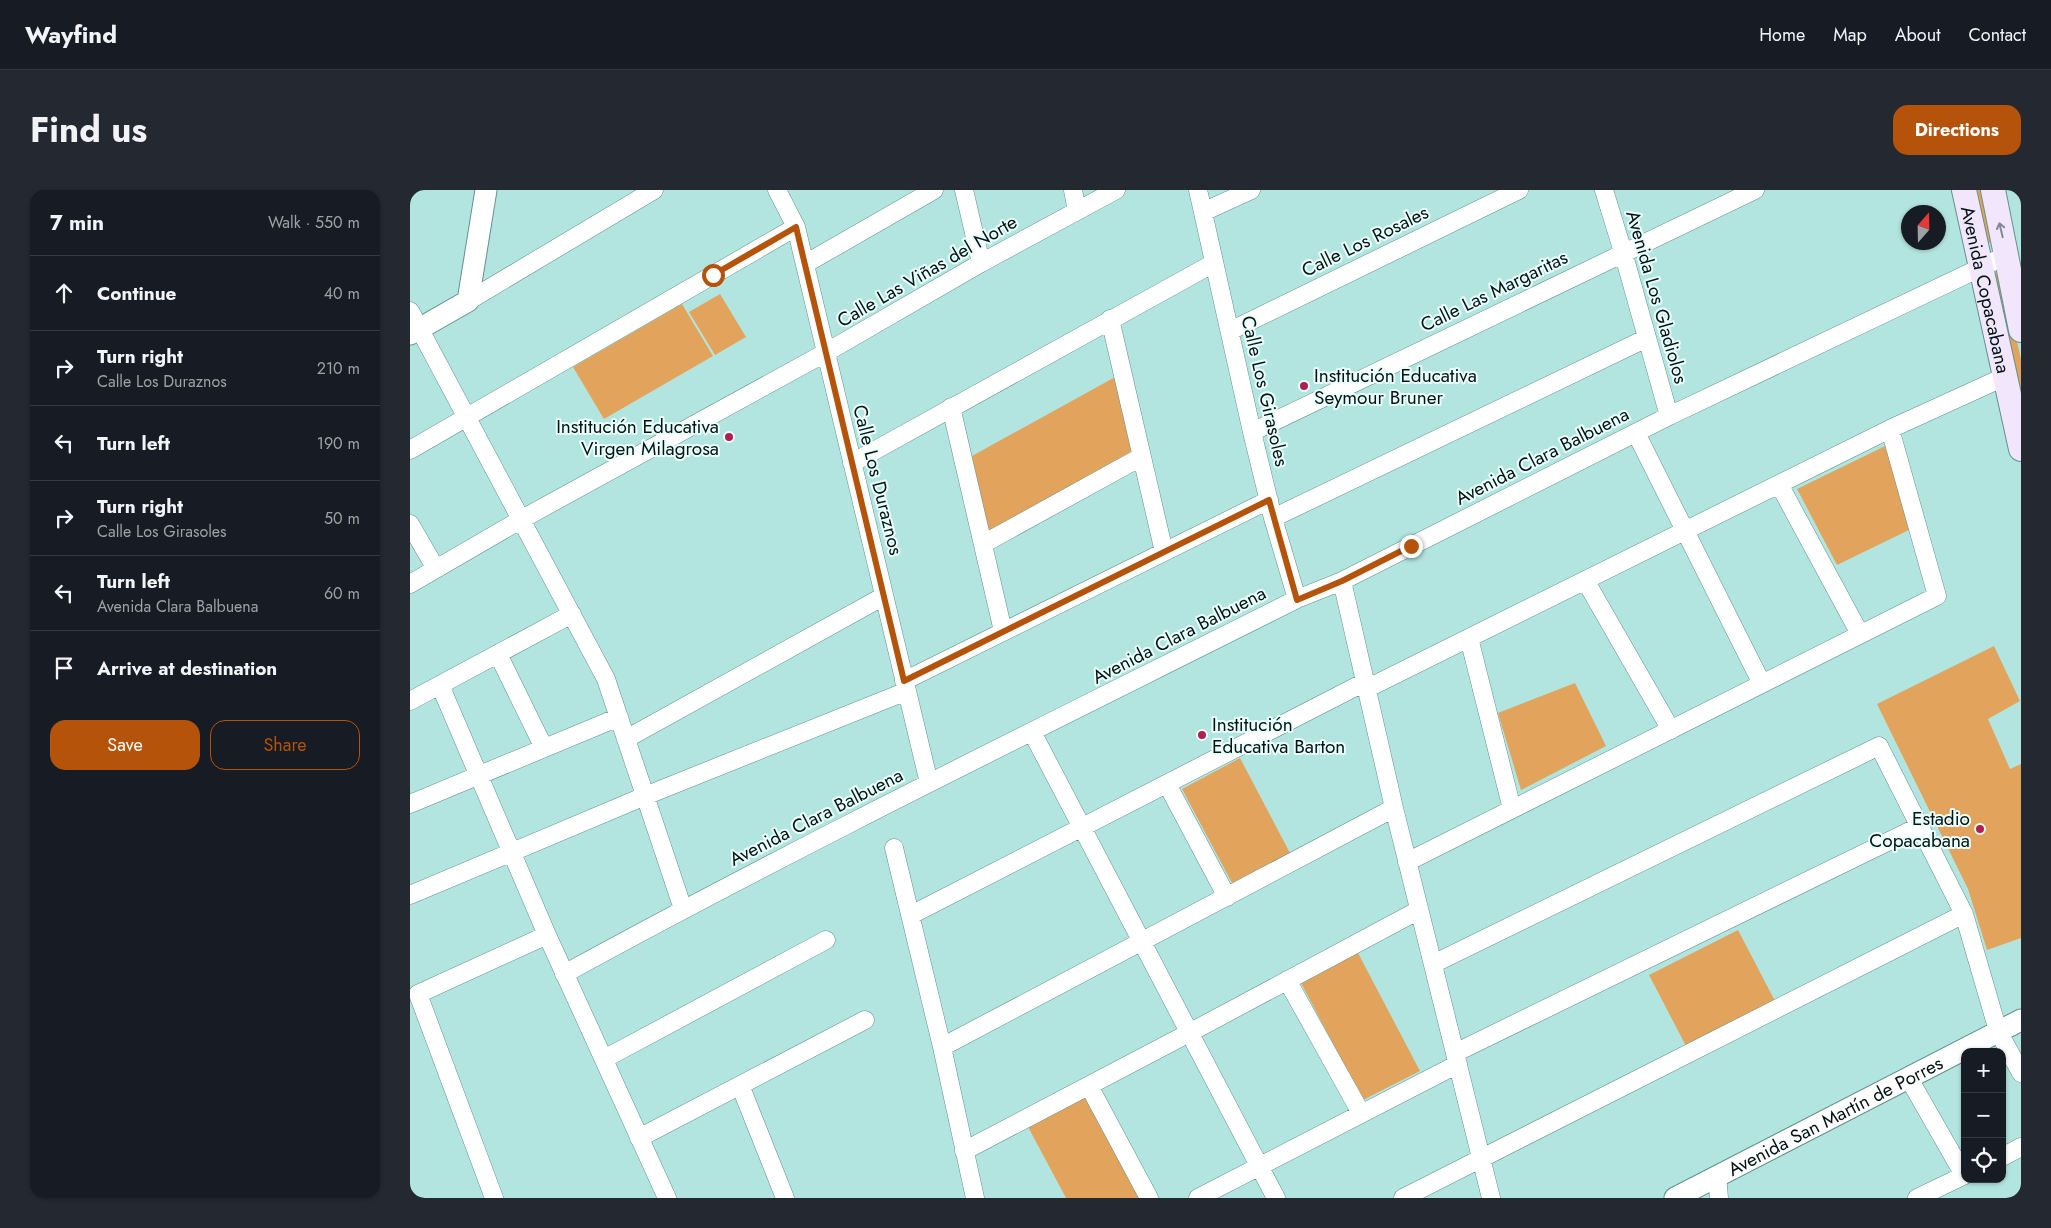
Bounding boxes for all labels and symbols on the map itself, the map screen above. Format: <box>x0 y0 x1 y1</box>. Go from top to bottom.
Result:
street label: Calle Los Rosales <box>1297 198 1433 283</box>
street label: Avenida Copacabana <box>1954 203 2017 376</box>
north arrow <box>1901 205 1946 250</box>
street label: Avenida Los Gladiolos <box>1619 207 1695 387</box>
street label: Calle Las Viñas del Norte <box>832 208 1022 334</box>
one-way arrow <box>1996 223 2006 239</box>
street label: Calle Las Margaritas <box>1416 243 1573 338</box>
route start <box>702 264 725 287</box>
street label: Calle Los Girasoles <box>1235 313 1296 469</box>
place label: Institución Educativa Seymour Bruner <box>1314 362 1477 411</box>
marker: Institución Educativa Seymour Bruner <box>1298 380 1310 392</box>
street label: Avenida Clara Balbuena <box>1450 400 1634 512</box>
street label: Calle Los Duraznos <box>846 402 910 558</box>
place label: Institución Educativa Virgen Milagrosa <box>556 413 719 462</box>
marker: Institución Educativa Virgen Milagrosa <box>723 431 735 443</box>
route end <box>1400 535 1423 558</box>
street label: Avenida Clara Balbuena <box>1087 579 1271 691</box>
place label: Institución Educativa Barton <box>1212 711 1345 760</box>
marker: Institución Educativa Barton <box>1196 729 1208 741</box>
street label: Avenida Clara Balbuena <box>724 761 908 873</box>
place label: Estadio Copacabana <box>1869 805 1970 854</box>
marker: Estadio Copacabana <box>1974 823 1986 835</box>
street label: Avenida San Martín de Porres <box>1723 1049 1948 1182</box>

